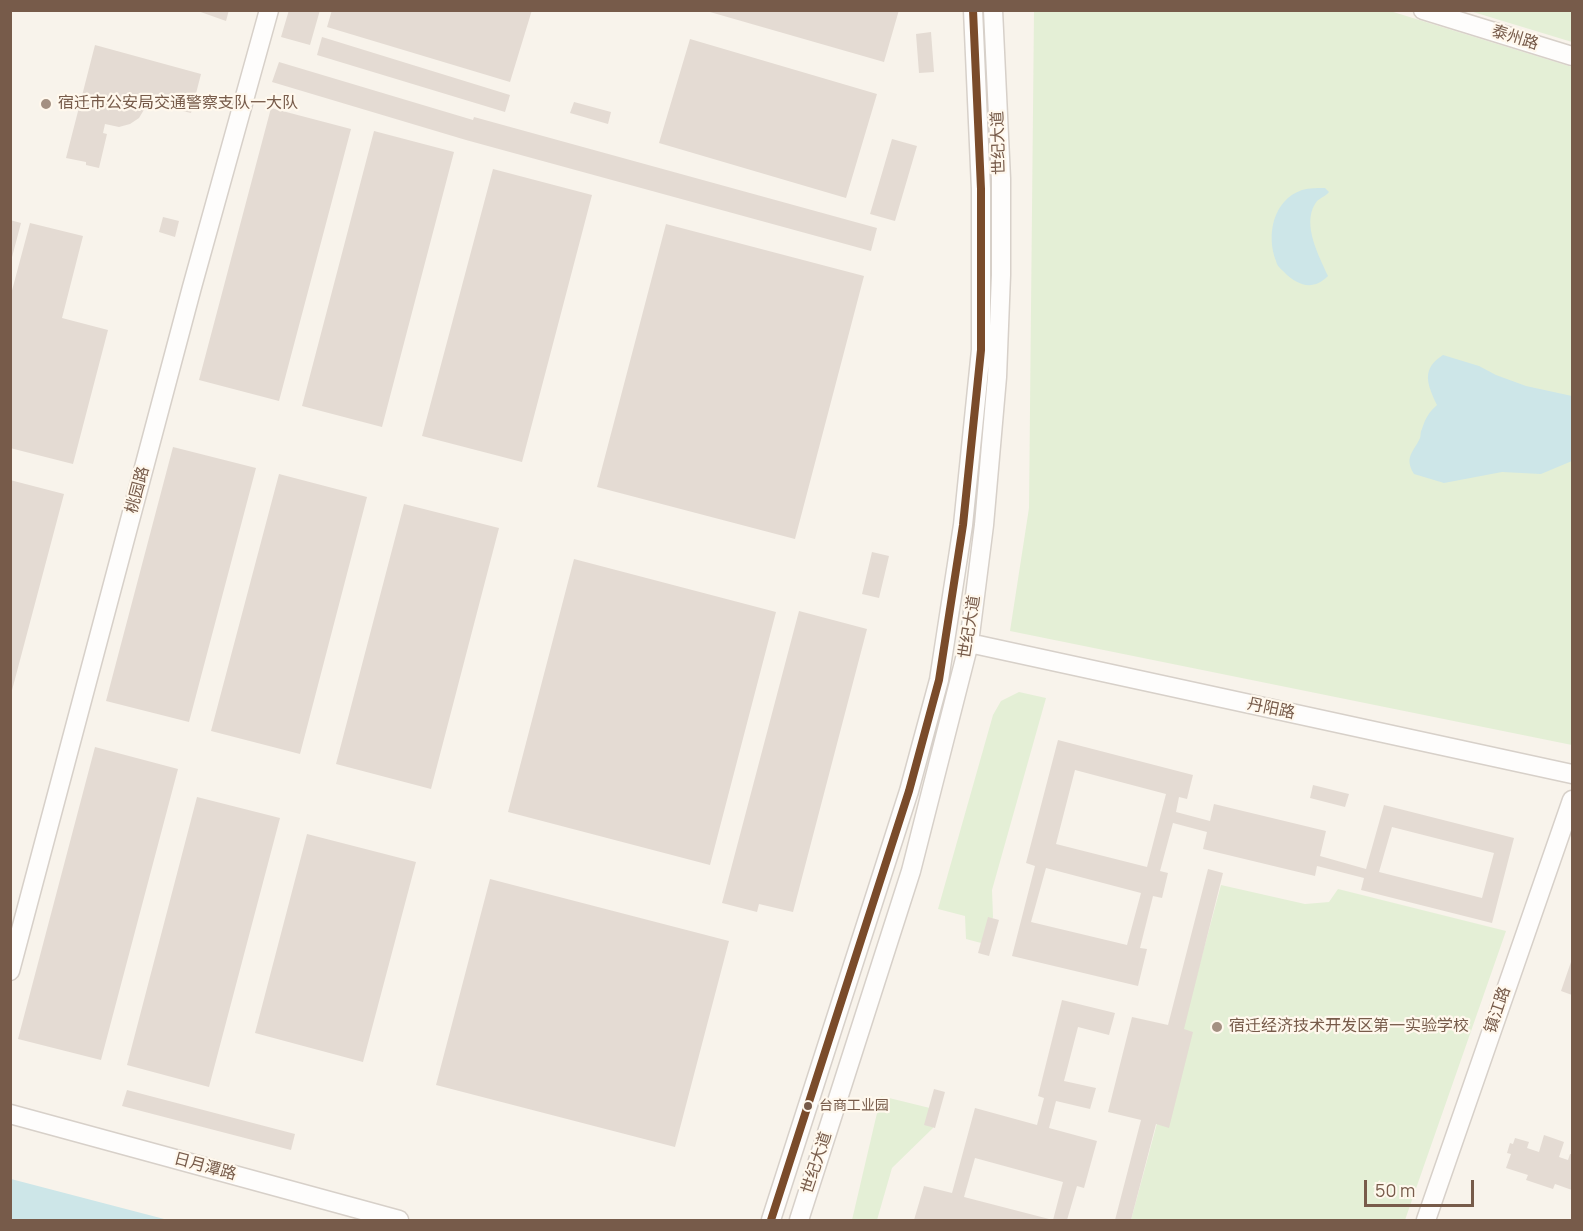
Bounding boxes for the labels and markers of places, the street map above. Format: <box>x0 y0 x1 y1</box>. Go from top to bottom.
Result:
place label: 宿迁市公安局交通警察支队一大队 <box>58 94 298 114</box>
marker: 宿迁市公安局交通警察支队一大队 <box>39 97 53 111</box>
place label: 宿迁经济技术开发区第一实验学校 <box>1229 1017 1469 1037</box>
marker: 宿迁经济技术开发区第一实验学校 <box>1210 1020 1224 1034</box>
place label: 台商工业园 <box>819 1098 889 1114</box>
marker: 台商工业园 <box>802 1100 814 1112</box>

